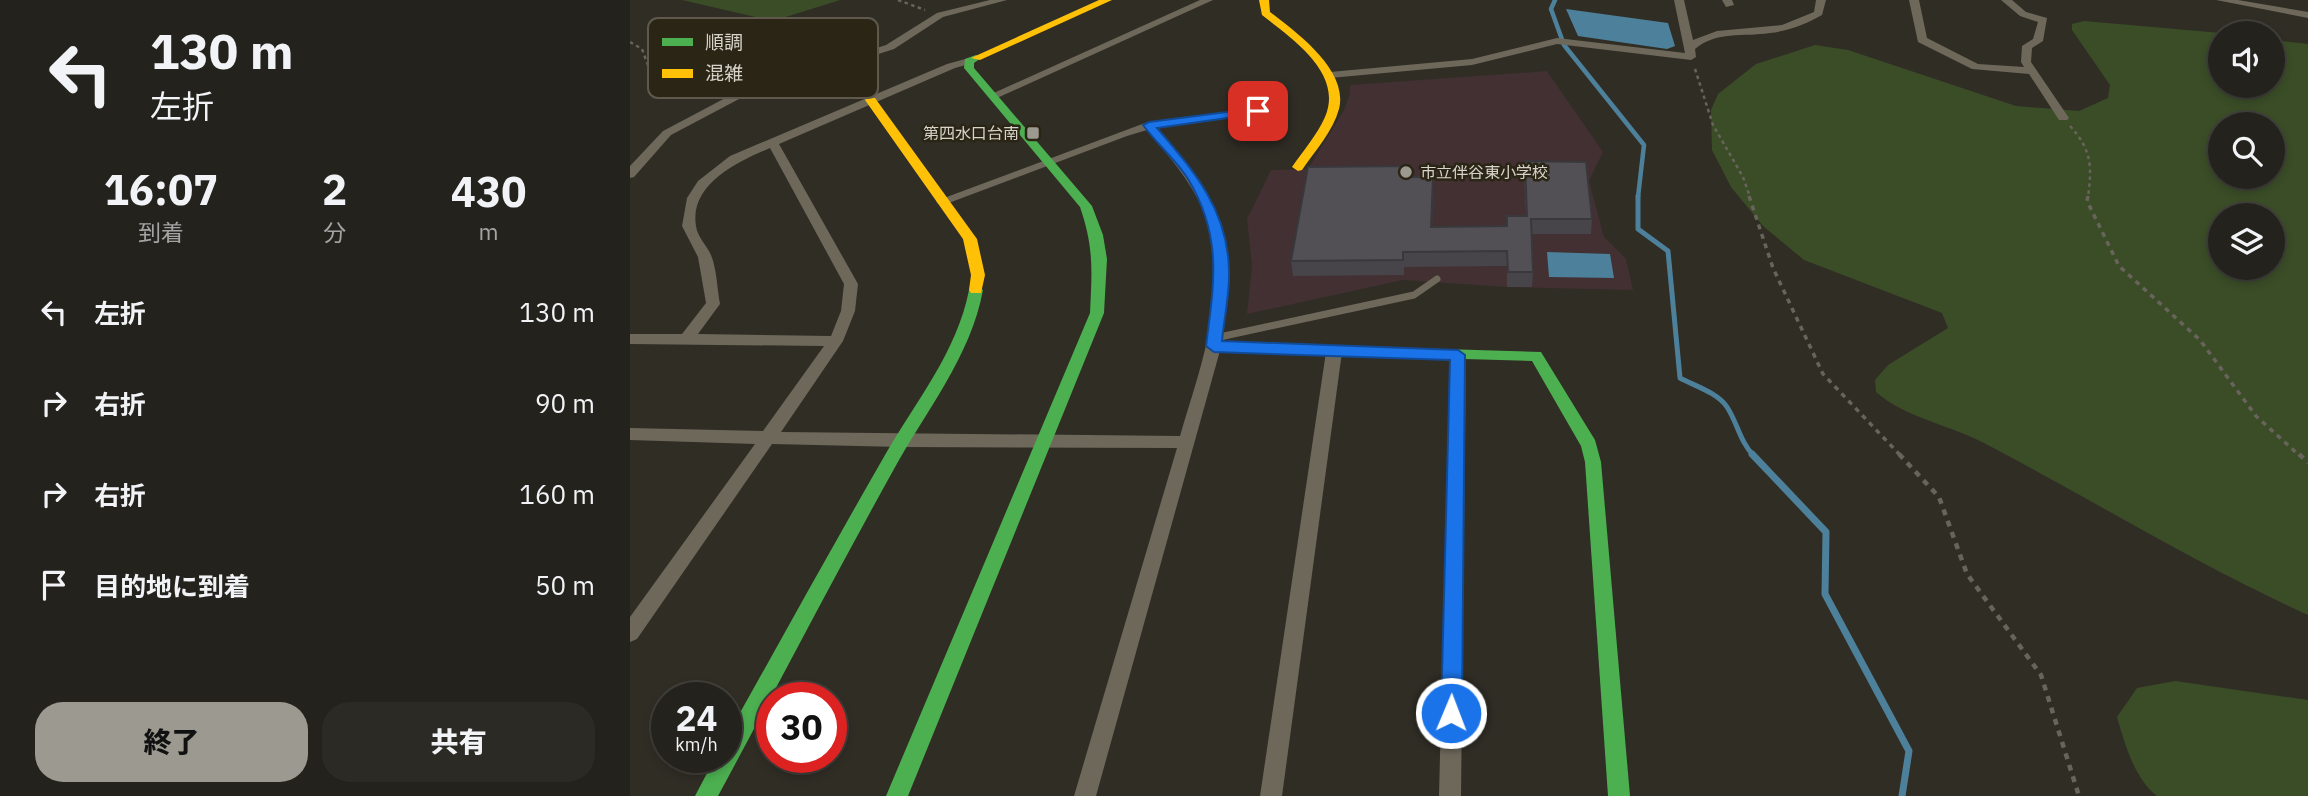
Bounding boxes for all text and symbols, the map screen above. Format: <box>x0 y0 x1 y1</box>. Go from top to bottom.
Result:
legend <box>648 18 878 98</box>
text: 130 m <box>150 19 294 82</box>
map controls <box>2208 21 2285 280</box>
button: sound <box>2208 21 2285 98</box>
icon: left <box>35 28 126 119</box>
text: 順調 <box>705 30 743 54</box>
text: 混雑 <box>705 61 743 85</box>
pin <box>1228 81 1288 141</box>
text: 左折 <box>150 85 214 127</box>
icon: arrive <box>1239 92 1277 130</box>
button: search <box>2208 112 2285 189</box>
place label: 第四水口台南 <box>923 123 1019 143</box>
marker: 第四水口台南 <box>1025 125 1041 141</box>
text: 16:07 <box>104 162 218 217</box>
text: 2 <box>322 162 347 217</box>
place label: 市立伴谷東小学校 <box>1420 162 1548 182</box>
text: 430 <box>451 164 526 219</box>
marker: 市立伴谷東小学校 <box>1398 164 1414 180</box>
button: layers <box>2208 203 2285 280</box>
text: m <box>479 216 499 246</box>
text: 到着 <box>138 217 184 247</box>
text: 分 <box>323 217 346 247</box>
icon: left <box>35 293 73 331</box>
text: 130 m <box>519 295 595 329</box>
text: 左折 <box>94 296 146 330</box>
icon: right <box>35 384 73 422</box>
text: 90 m <box>535 386 595 420</box>
text: 右折 <box>94 387 146 421</box>
icon: right <box>35 475 73 513</box>
text: 160 m <box>519 477 595 511</box>
text: 右折 <box>94 478 146 512</box>
icon: arrive <box>35 566 73 604</box>
text: 50 m <box>535 568 595 602</box>
text: 目的地に到着 <box>94 569 250 603</box>
position arrow <box>1414 676 1488 750</box>
speed limit sign: 30 <box>756 682 847 773</box>
text: 24 <box>675 695 718 741</box>
button: 終了 <box>35 702 308 782</box>
button: 共有 <box>322 702 595 782</box>
text: km/h <box>675 733 718 756</box>

